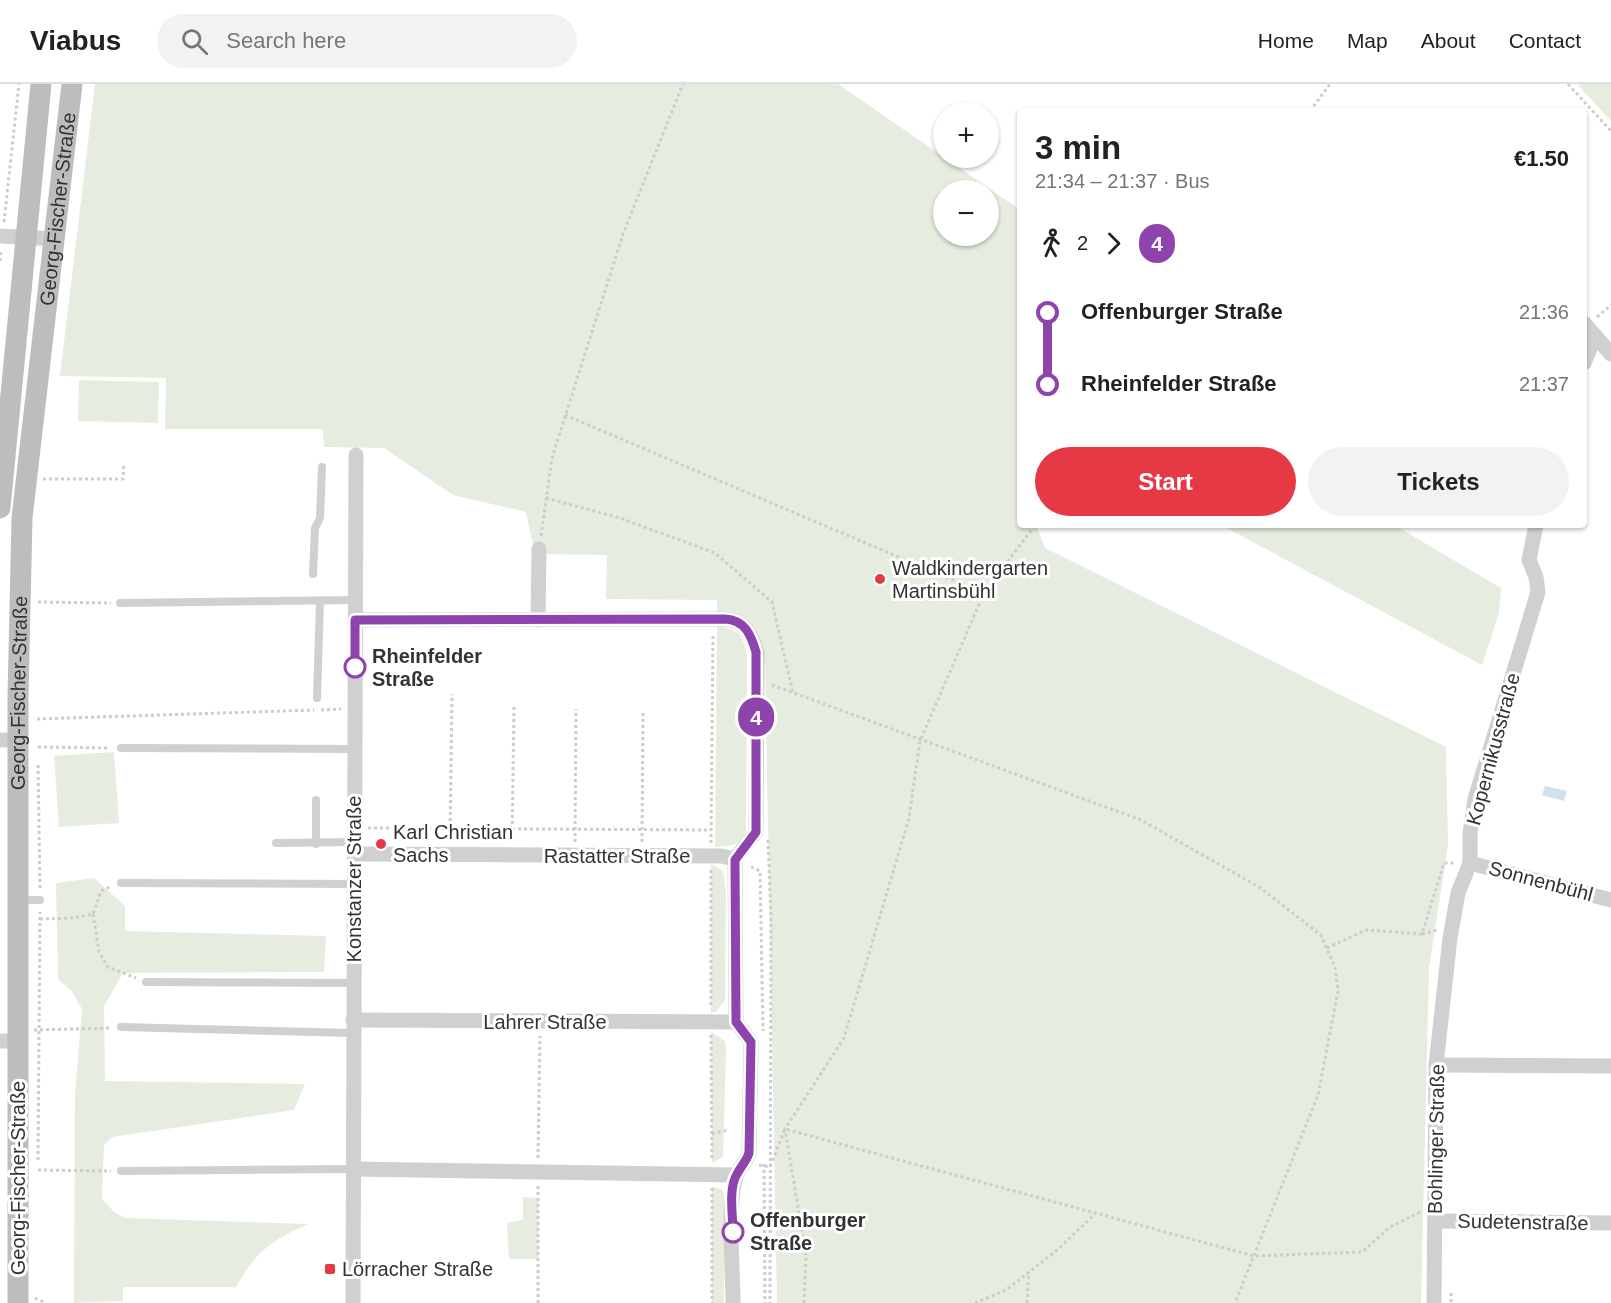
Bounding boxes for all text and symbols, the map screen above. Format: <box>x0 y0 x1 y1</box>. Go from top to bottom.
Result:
search box <box>157 14 577 68</box>
text: Viabus <box>30 25 121 56</box>
icon: search <box>178 25 211 58</box>
text: Search here <box>226 28 346 53</box>
text: Home <box>1258 29 1314 52</box>
text: Map <box>1347 29 1388 52</box>
text: About <box>1421 29 1476 52</box>
text: Contact <box>1509 29 1581 52</box>
map controls <box>933 102 999 246</box>
button: + <box>933 102 999 168</box>
street label: Georg-Fischer-Straße <box>36 111 80 307</box>
text: 3 min <box>1035 129 1121 166</box>
text: €1.50 <box>1514 146 1569 171</box>
text: 21:34 – 21:37 · Bus <box>1035 170 1210 192</box>
button: − <box>933 180 999 246</box>
icon: walk <box>1035 227 1068 260</box>
icon: forward <box>1097 227 1130 260</box>
text: 2 <box>1077 232 1088 254</box>
text: 4 <box>1151 232 1163 255</box>
text: Offenburger Straße <box>1081 299 1283 324</box>
text: 21:36 <box>1519 301 1569 323</box>
text: Rheinfelder Straße <box>1081 371 1277 396</box>
text: 21:37 <box>1519 373 1569 395</box>
button: Start <box>1035 447 1296 516</box>
button: Tickets <box>1308 447 1569 516</box>
place label: Waldkindergarten Martinsbühl <box>892 557 1048 602</box>
marker: Waldkindergarten Martinsbühl <box>873 572 887 586</box>
street label: Georg-Fischer-Straße <box>7 595 31 790</box>
place label: Rheinfelder Straße <box>372 645 482 690</box>
marker: Rheinfelder Straße <box>344 656 366 678</box>
street label: Kopernikusstraße <box>1462 670 1524 828</box>
line badge: 4 <box>736 698 776 736</box>
text: 4 <box>750 706 762 729</box>
street label: Konstanzer Straße <box>343 796 365 962</box>
place label: Karl Christian Sachs <box>393 821 513 866</box>
marker: Karl Christian Sachs <box>374 837 388 851</box>
street label: Rastatter Straße <box>544 845 690 867</box>
street label: Sonnenbühl <box>1487 857 1595 905</box>
street label: Lahrer Straße <box>483 1011 607 1033</box>
street label: Bohlinger Straße <box>1424 1064 1448 1214</box>
street label: Georg-Fischer-Straße <box>7 1081 29 1275</box>
place label: Offenburger Straße <box>750 1209 866 1254</box>
street label: Sudetenstraße <box>1457 1210 1589 1234</box>
marker: Offenburger Straße <box>722 1221 744 1243</box>
place label: Lörracher Straße <box>342 1258 493 1280</box>
marker: Lörracher Straße <box>323 1262 337 1276</box>

